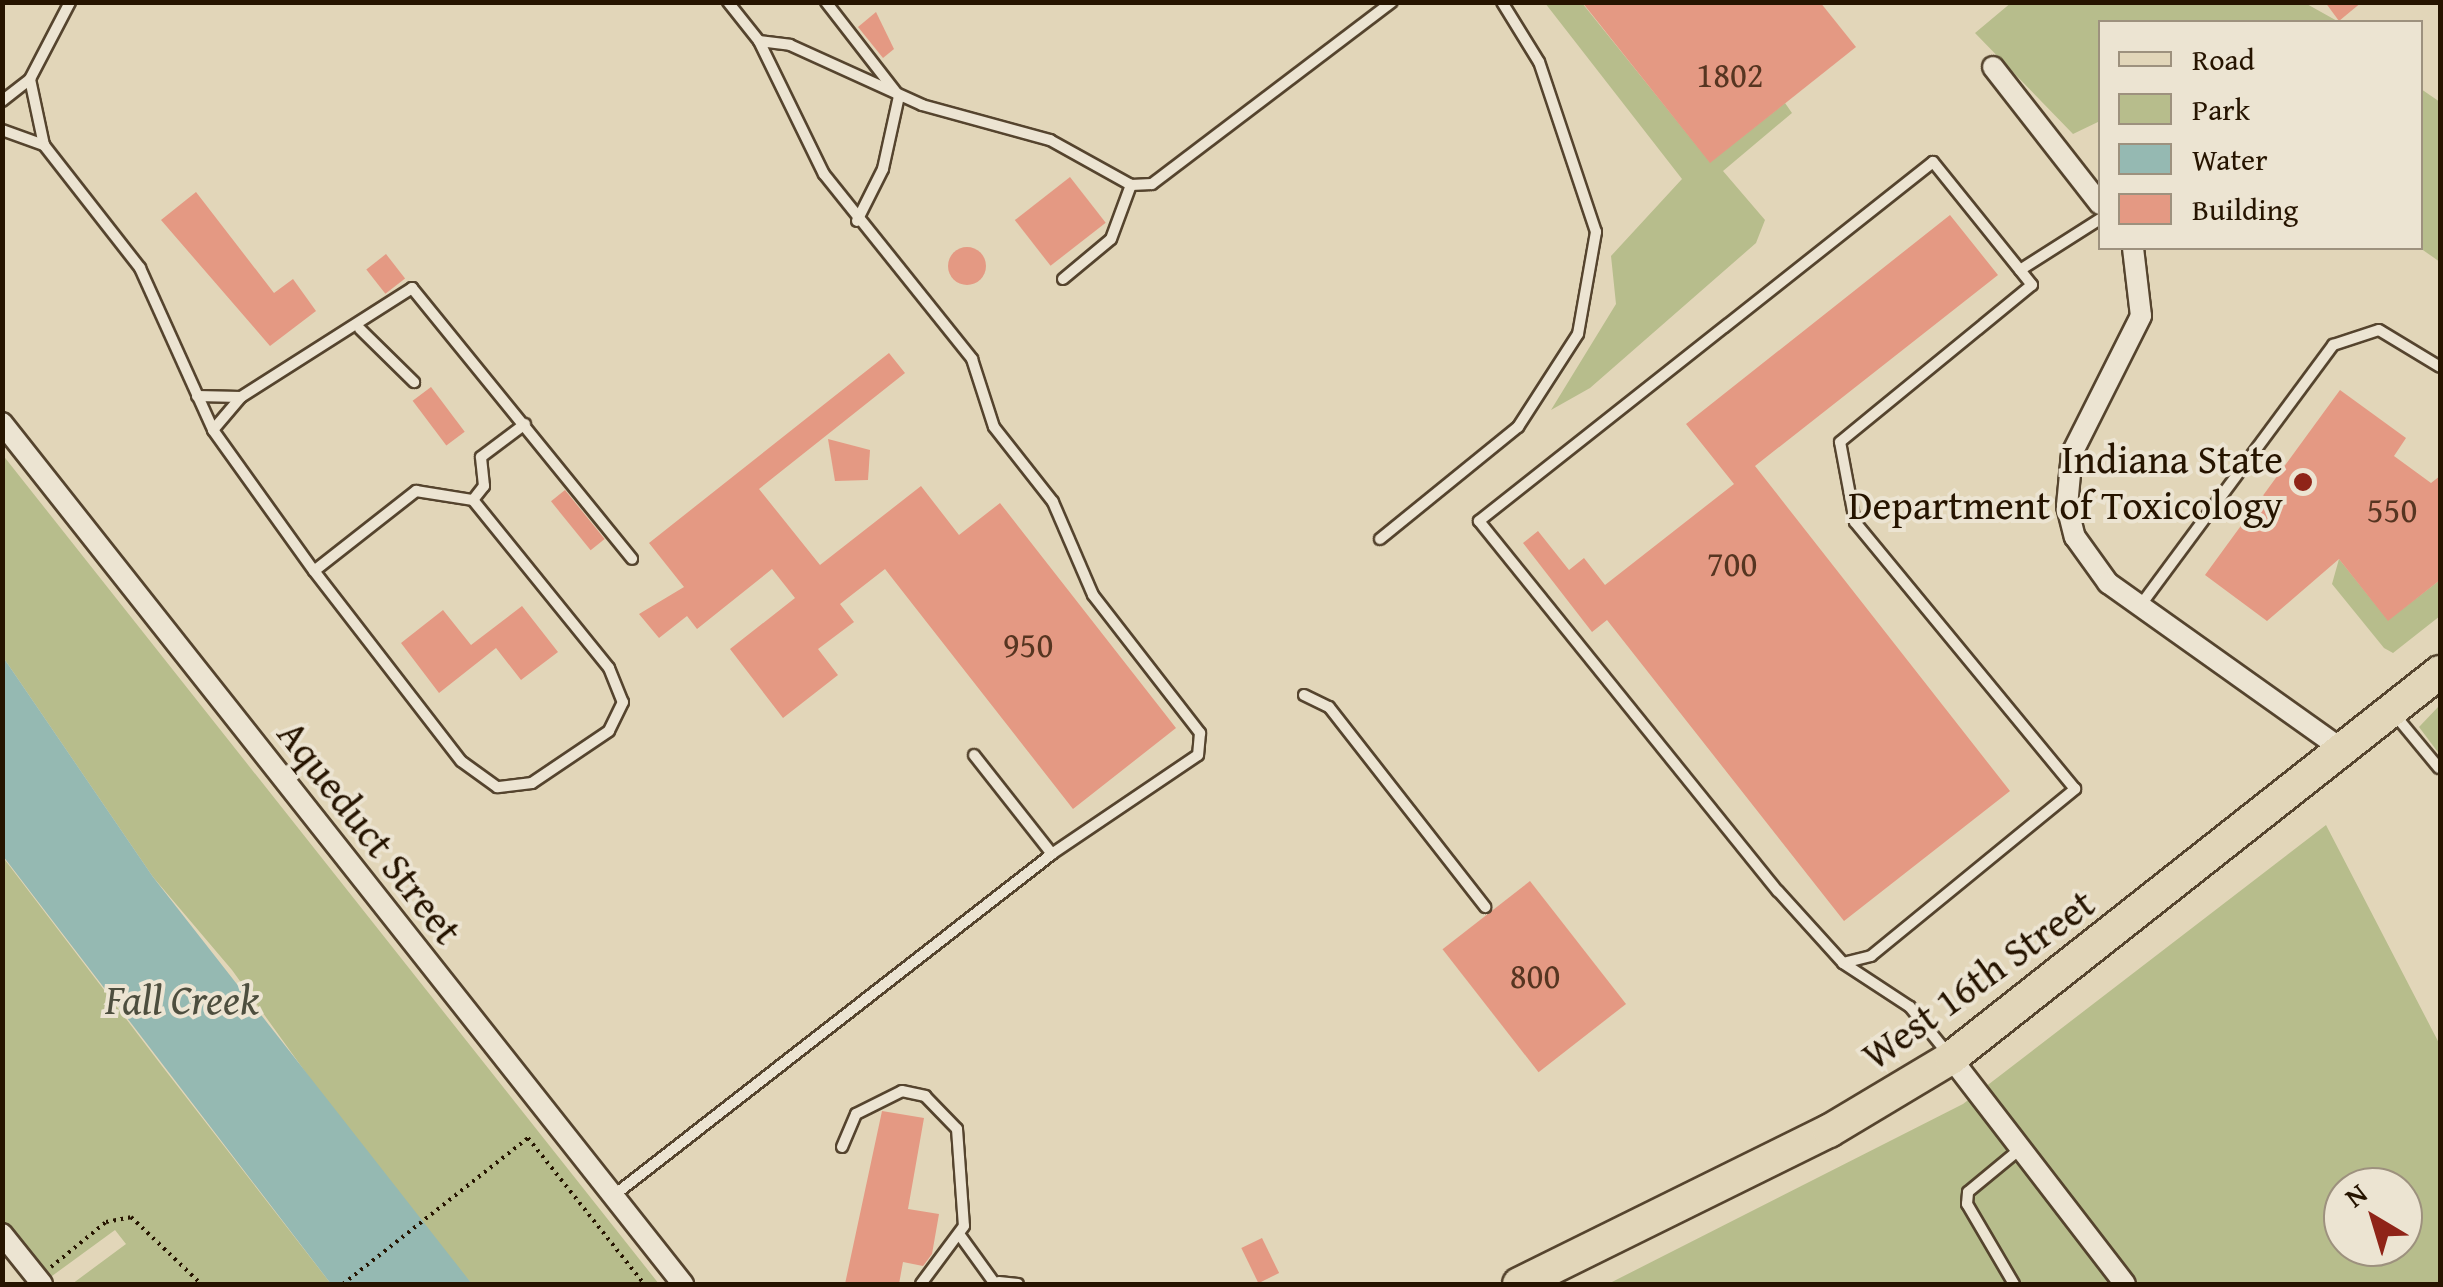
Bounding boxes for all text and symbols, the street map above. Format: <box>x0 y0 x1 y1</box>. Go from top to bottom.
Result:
legend <box>2098 20 2423 250</box>
text: Road <box>2192 37 2255 81</box>
house number: 1802 <box>1696 54 1764 96</box>
text: Park <box>2192 87 2250 131</box>
text: Water <box>2192 137 2268 181</box>
text: Building <box>2192 187 2298 231</box>
place label: Indiana State Department of Toxicology <box>1848 435 2283 529</box>
marker: Indiana State Department of Toxicology <box>2292 471 2314 493</box>
house number: 550 <box>2367 489 2417 531</box>
house number: 700 <box>1707 543 1757 585</box>
house number: 950 <box>1003 624 1053 666</box>
street label: Aqueduct Street <box>268 711 472 953</box>
street label: West 16th Street <box>1853 879 2103 1079</box>
house number: 800 <box>1510 955 1560 997</box>
water label: Fall Creek <box>105 974 259 1024</box>
north arrow <box>2323 1167 2423 1267</box>
text: N <box>2335 1173 2375 1216</box>

